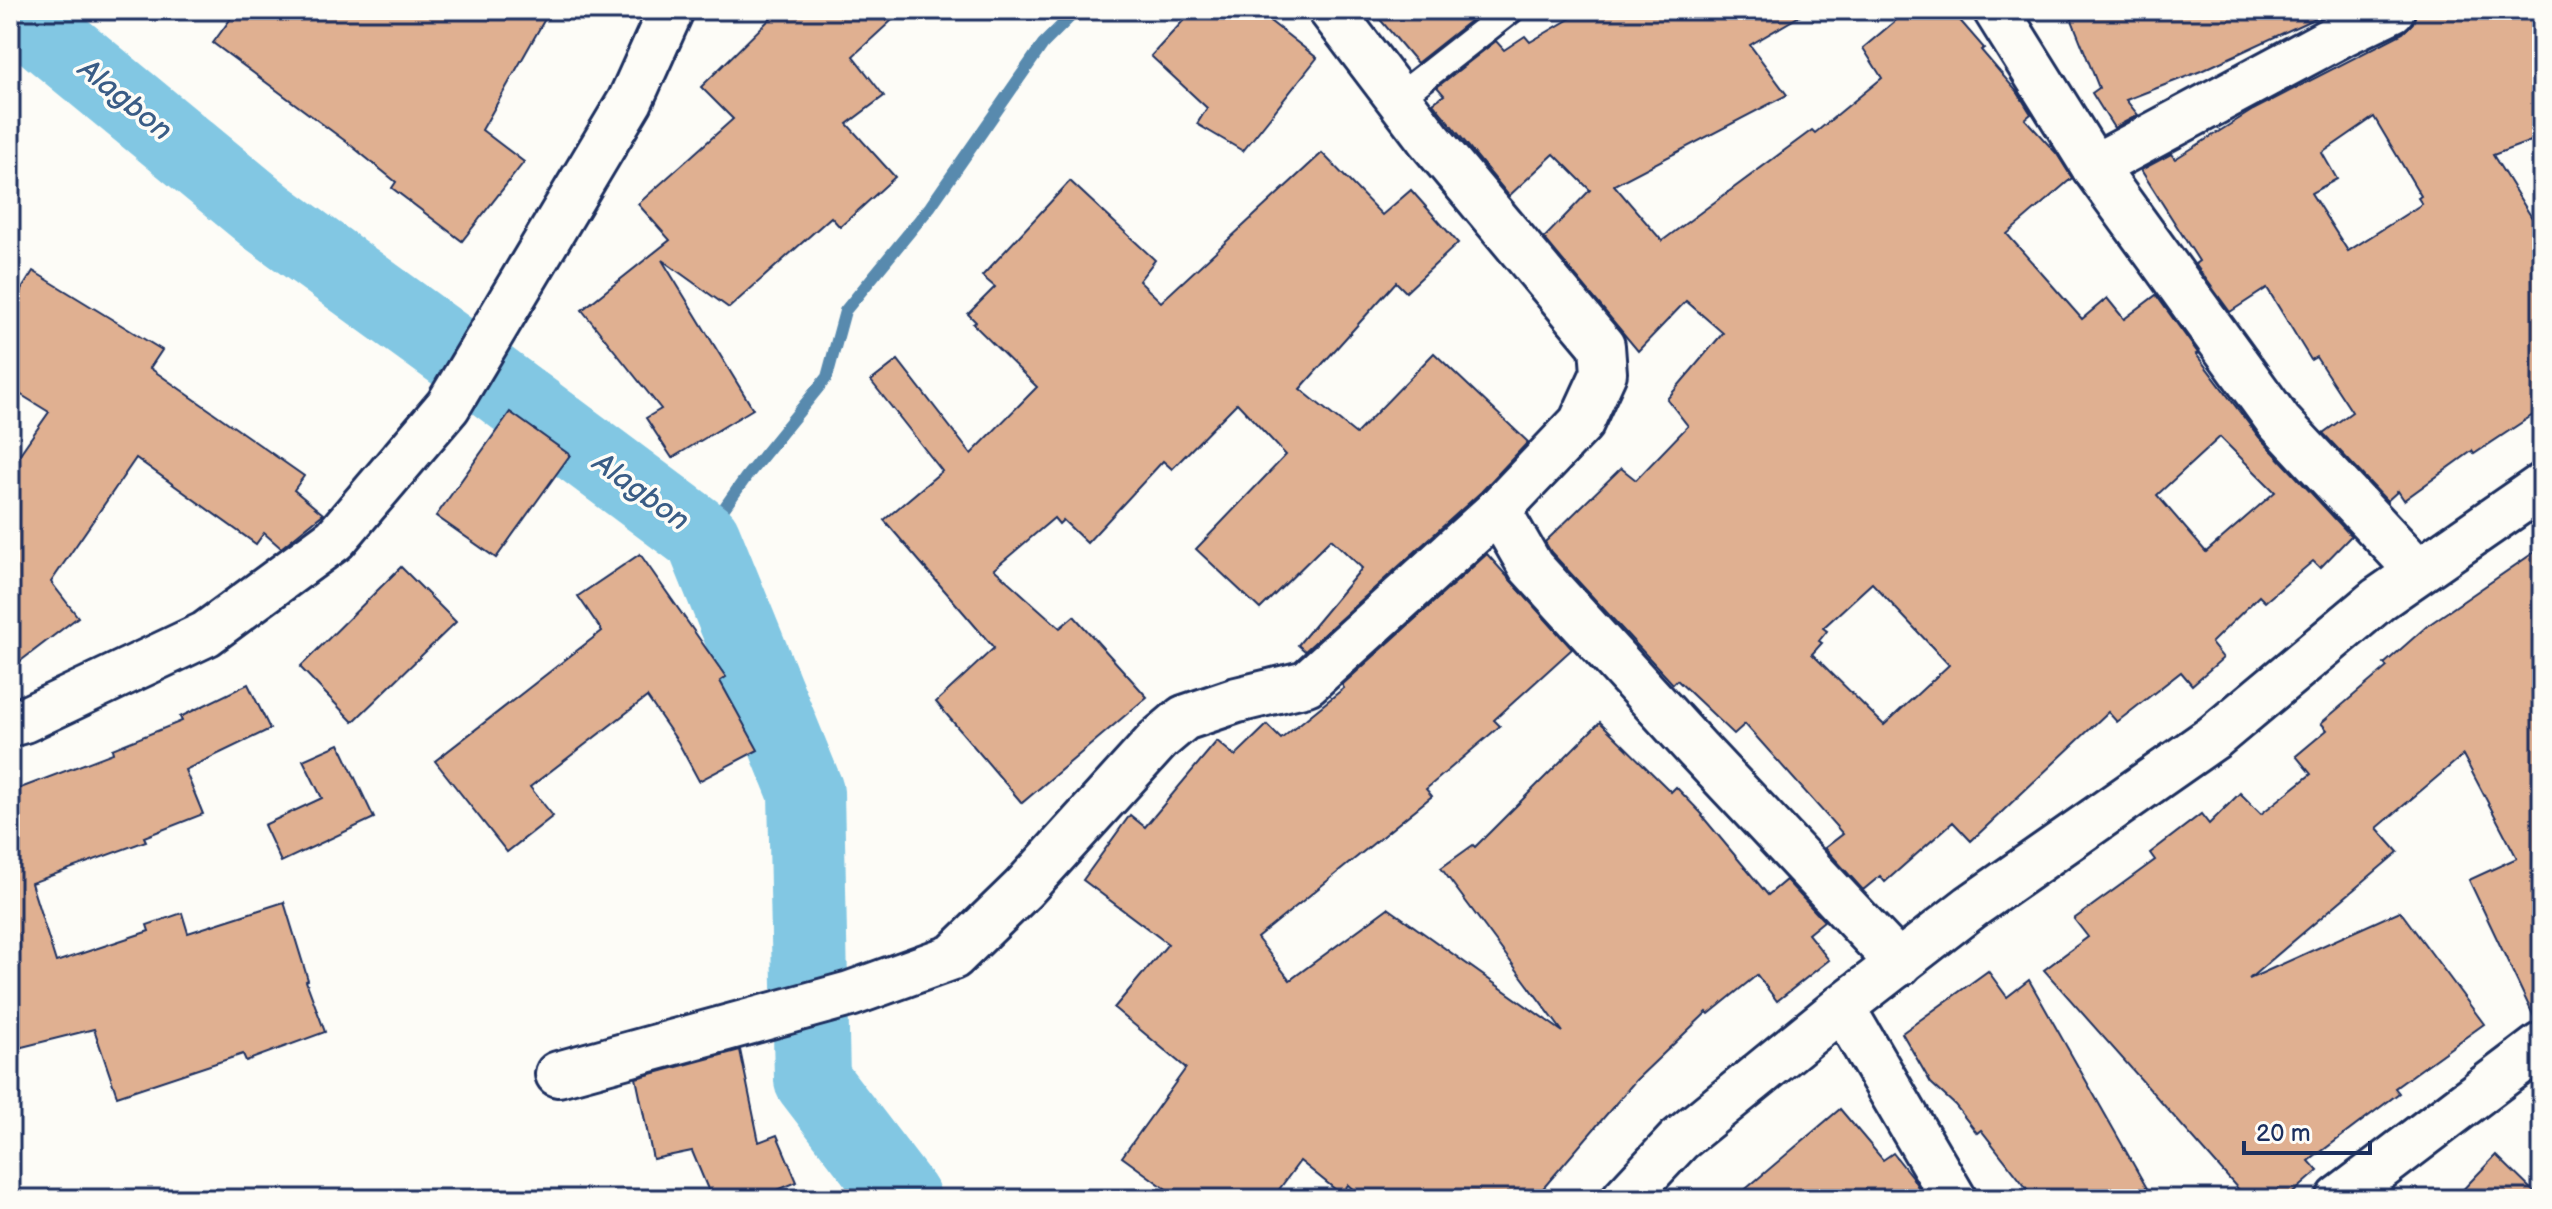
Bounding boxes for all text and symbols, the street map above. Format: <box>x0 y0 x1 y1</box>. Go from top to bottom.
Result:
water label: Alagbon <box>69 50 179 149</box>
water label: Alagbon <box>584 444 696 539</box>
scale bar <box>2244 1105 2370 1155</box>
text: 20 m <box>2256 1119 2311 1148</box>

